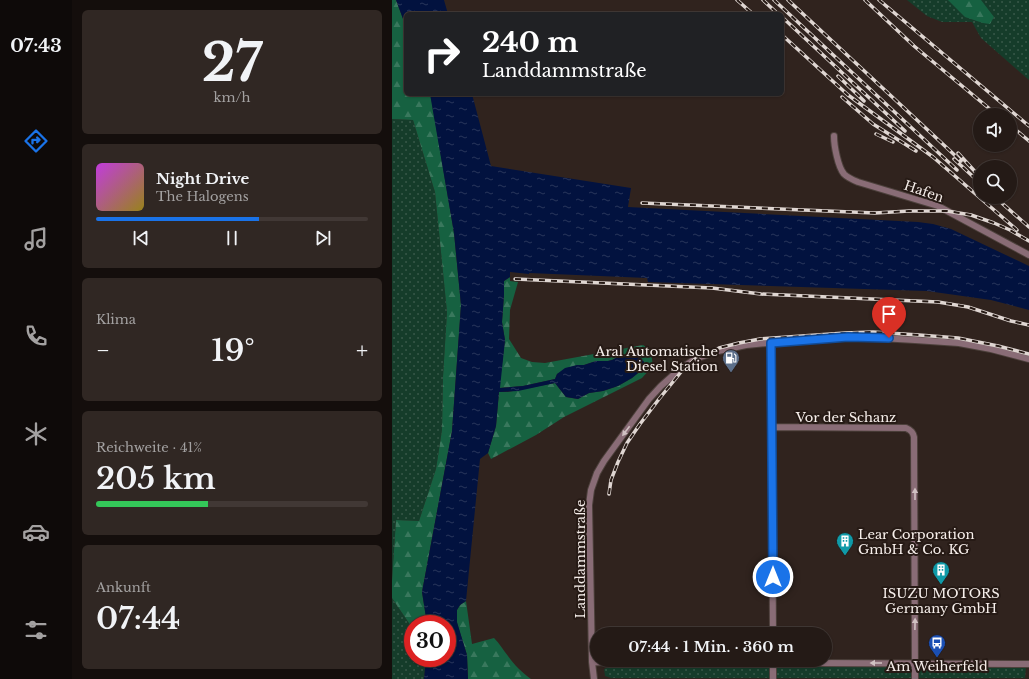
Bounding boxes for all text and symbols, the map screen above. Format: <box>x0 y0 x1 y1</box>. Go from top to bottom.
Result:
text: 240 m <box>482 25 578 60</box>
icon: right <box>416 28 468 80</box>
text: 27 <box>202 31 262 95</box>
text: 07:43 <box>10 35 62 57</box>
text: Landdammstraße <box>482 60 647 82</box>
text: km/h <box>214 89 250 106</box>
map controls <box>973 108 1017 204</box>
button: sound <box>973 108 1017 152</box>
icon: directions <box>22 127 50 155</box>
button: search <box>973 160 1017 204</box>
text: Night Drive <box>156 169 249 188</box>
street label: Hafen <box>902 177 946 206</box>
text: The Halogens <box>156 188 249 205</box>
icon: music <box>22 225 50 253</box>
icon: previous <box>130 227 152 249</box>
icon: pause <box>221 227 243 249</box>
icon: next <box>312 227 334 249</box>
pin <box>872 297 906 338</box>
icon: arrive <box>878 303 900 325</box>
text: Klima <box>96 311 136 328</box>
icon: phone <box>22 322 50 350</box>
text: 19° <box>211 332 255 369</box>
text: − <box>96 337 110 364</box>
text: + <box>356 337 368 364</box>
place label: Aral Automatische Diesel Station <box>594 343 718 375</box>
fuel station icon: Aral Automatische Diesel Station <box>721 348 741 373</box>
street label: Vor der Schanz <box>795 409 896 426</box>
icon: climate <box>22 420 50 448</box>
one-way arrow <box>622 425 630 436</box>
text: Reichweite · 41% <box>96 439 202 456</box>
text: 205 km <box>96 460 216 497</box>
one-way arrow <box>911 488 918 500</box>
street label: Landdammstraße <box>572 500 589 618</box>
icon: car <box>22 518 50 546</box>
place label: Lear Corporation GmbH & Co. KG <box>858 526 974 558</box>
building icon: Lear Corporation GmbH & Co. KG <box>835 531 855 556</box>
position arrow <box>752 556 794 598</box>
building icon: ISUZU MOTORS Germany GmbH <box>931 560 951 585</box>
text: Ankunft <box>96 579 151 596</box>
place label: ISUZU MOTORS Germany GmbH <box>882 585 1000 617</box>
text: 07:44 <box>96 600 180 637</box>
speed limit sign: 30 <box>404 615 456 667</box>
icon: filters <box>22 616 50 644</box>
one-way arrow <box>912 617 918 630</box>
bus stop icon: Am Weiherfeld <box>927 633 947 658</box>
text: 07:44 · 1 Min. · 360 m <box>628 637 794 656</box>
place label: Am Weiherfeld <box>885 658 988 675</box>
one-way arrow <box>869 660 882 666</box>

